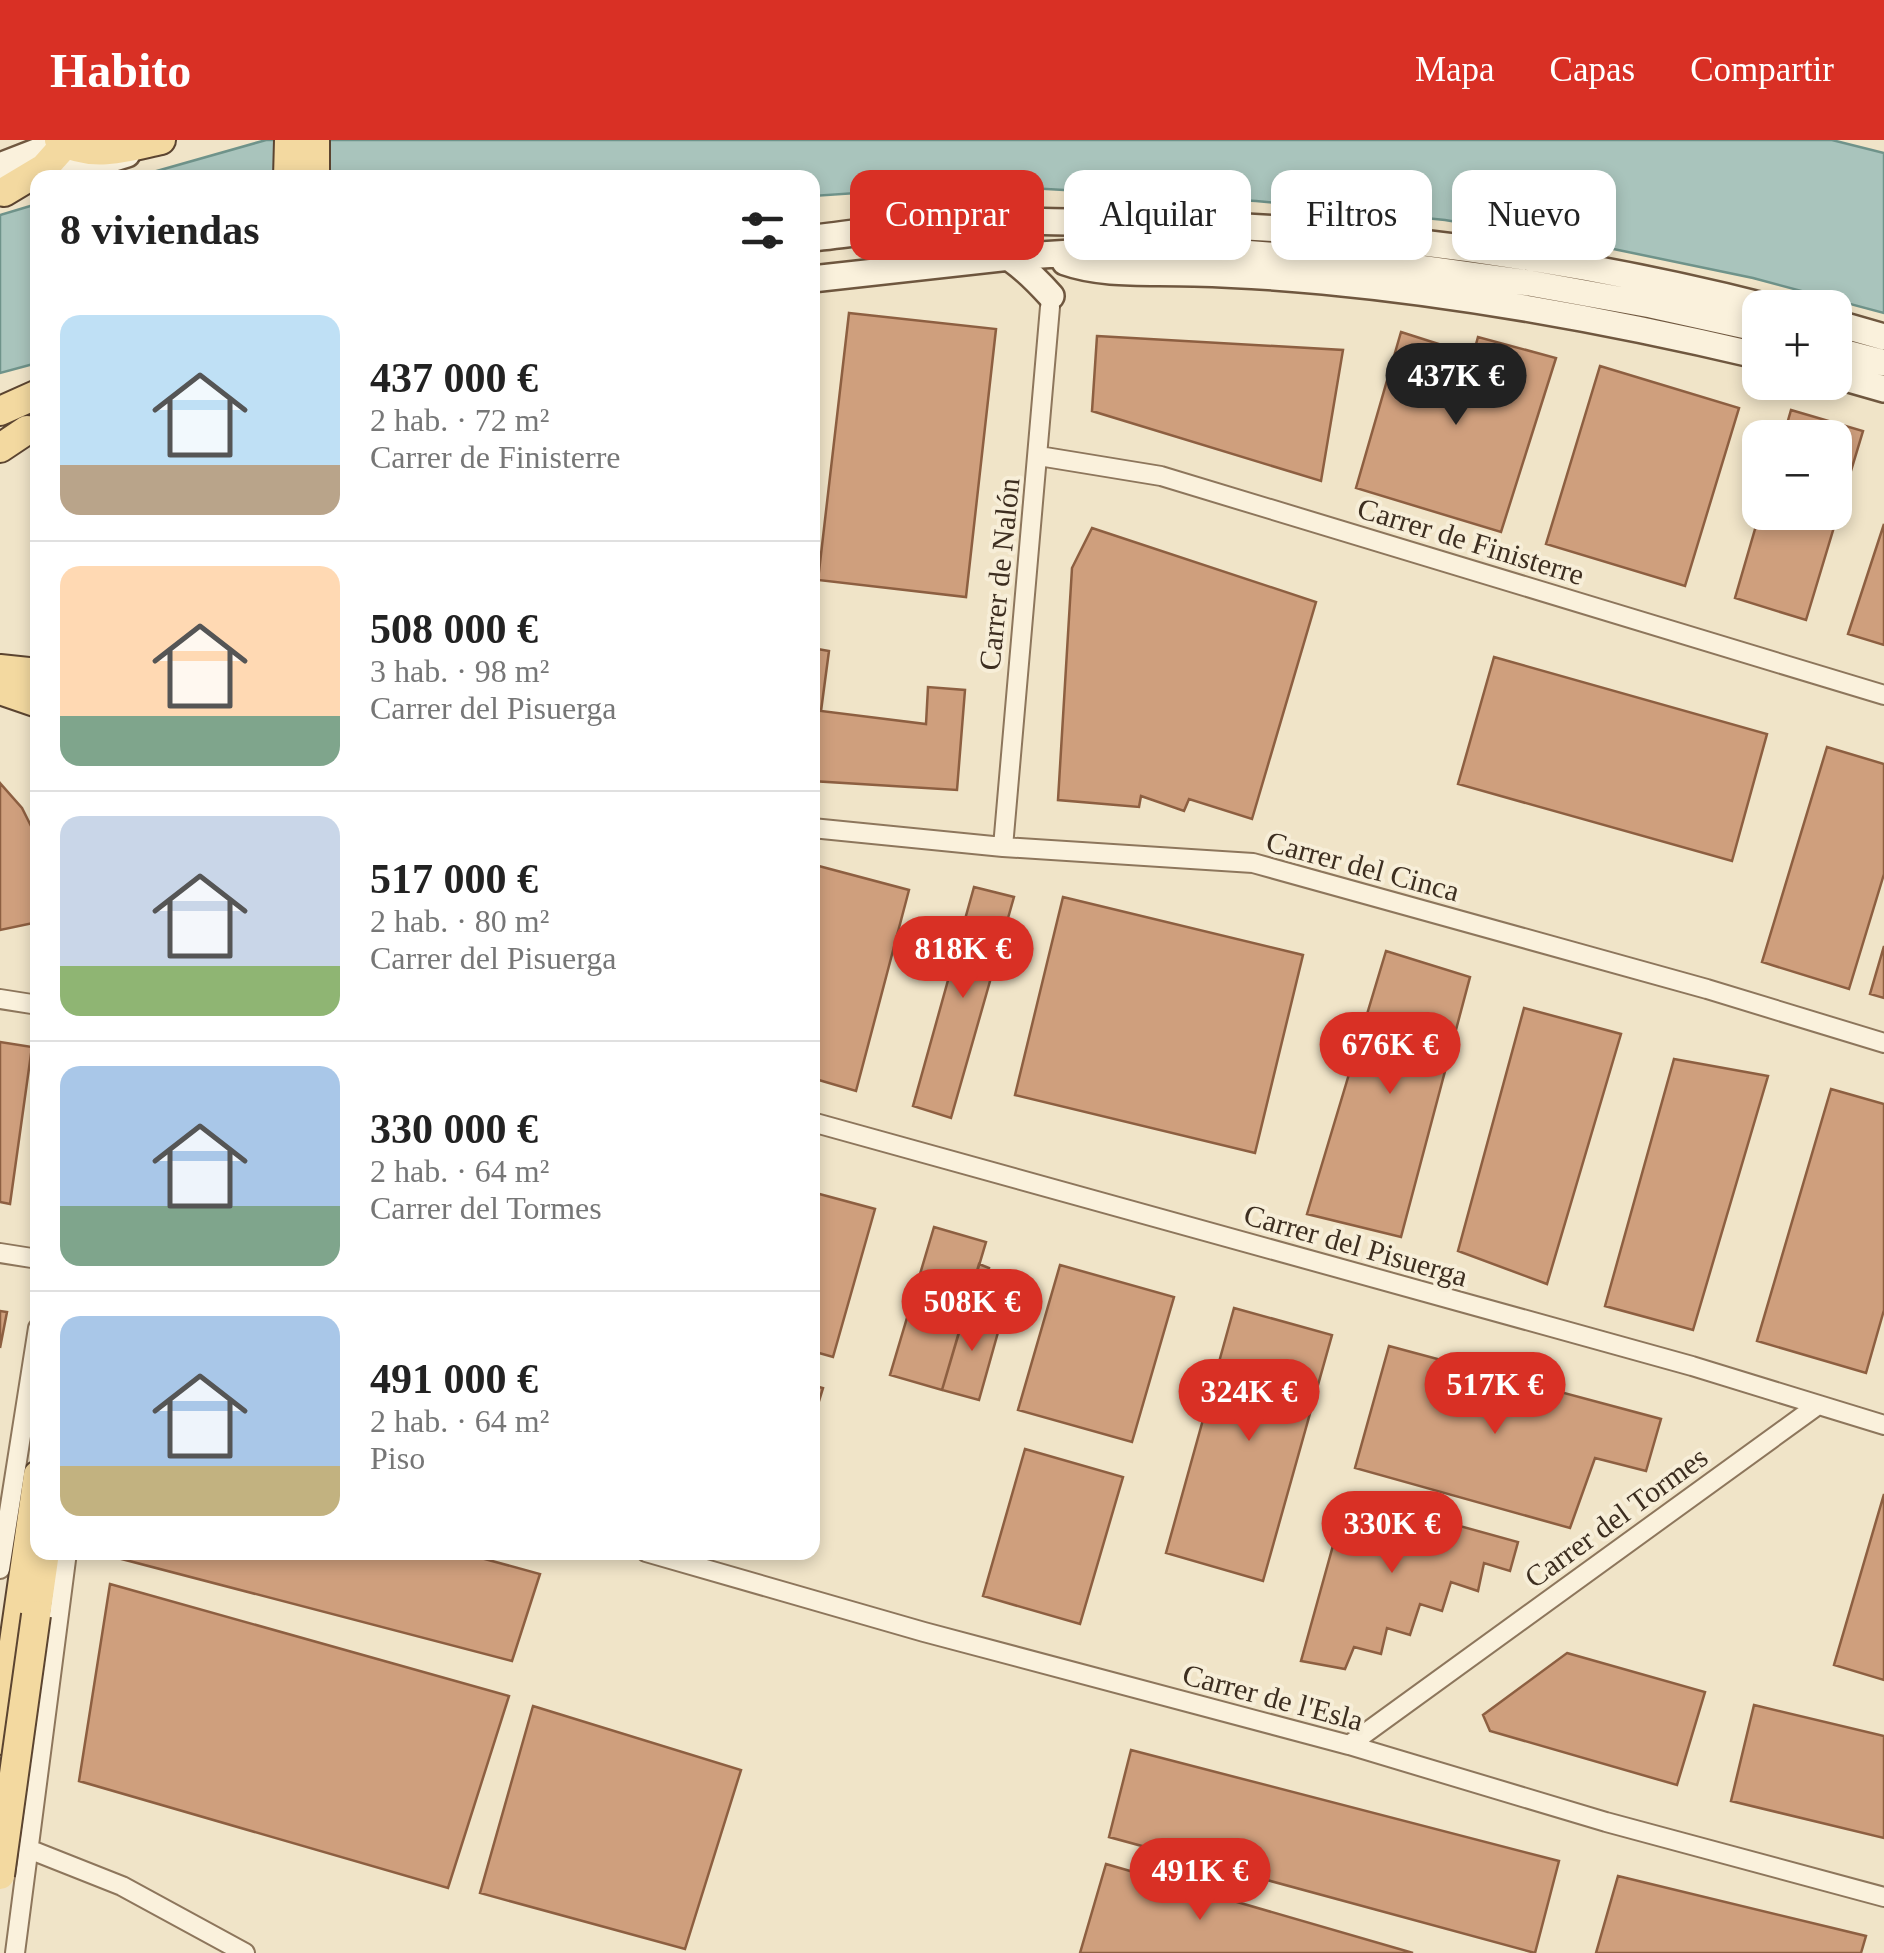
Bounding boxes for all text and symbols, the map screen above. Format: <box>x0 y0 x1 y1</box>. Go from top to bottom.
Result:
text: Habito <box>50 44 191 97</box>
text: Mapa <box>1415 50 1495 89</box>
text: Capas <box>1550 50 1635 89</box>
text: Compartir <box>1690 50 1834 89</box>
chip: Comprar <box>850 170 1044 260</box>
chip: Alquilar <box>1064 170 1251 260</box>
chip: Filtros <box>1271 170 1432 260</box>
chip: Nuevo <box>1452 170 1616 260</box>
icon: filters <box>735 203 790 258</box>
text: 8 viviendas <box>60 207 260 253</box>
map controls <box>1742 290 1852 530</box>
button: + <box>1742 290 1852 400</box>
pin: 437K € <box>1375 343 1537 428</box>
icon: home <box>140 355 260 475</box>
text: 437 000 € <box>370 355 538 401</box>
text: 437K € <box>1408 357 1504 393</box>
text: 2 hab. · 72 m² <box>370 402 549 438</box>
button: − <box>1742 420 1852 530</box>
text: Carrer de Finisterre <box>370 439 621 475</box>
street label: Carrer de Nalón <box>972 476 1026 672</box>
street label: Carrer de Finisterre <box>1354 491 1588 591</box>
icon: home <box>140 606 260 726</box>
text: 508 000 € <box>370 606 538 652</box>
text: 3 hab. · 98 m² <box>370 653 549 689</box>
text: Carrer del Pisuerga <box>370 690 616 726</box>
street label: Carrer del Cinca <box>1263 824 1463 908</box>
icon: home <box>140 856 260 976</box>
text: 517 000 € <box>370 856 538 902</box>
text: 2 hab. · 80 m² <box>370 903 549 939</box>
pin: 818K € <box>882 916 1044 1001</box>
text: 818K € <box>915 930 1011 966</box>
text: Carrer del Pisuerga <box>370 940 616 976</box>
pin: 676K € <box>1309 1012 1471 1097</box>
text: 676K € <box>1342 1026 1438 1062</box>
icon: home <box>140 1106 260 1226</box>
text: 330 000 € <box>370 1106 538 1152</box>
text: 2 hab. · 64 m² <box>370 1153 549 1189</box>
text: Carrer del Tormes <box>370 1190 602 1226</box>
street label: Carrer del Pisuerga <box>1240 1197 1472 1293</box>
pin: 508K € <box>891 1269 1053 1354</box>
text: 508K € <box>924 1283 1020 1319</box>
pin: 517K € <box>1414 1352 1576 1437</box>
icon: home <box>140 1356 260 1476</box>
text: 491 000 € <box>370 1356 538 1402</box>
pin: 324K € <box>1168 1359 1330 1444</box>
text: 517K € <box>1447 1366 1543 1402</box>
text: 324K € <box>1201 1373 1297 1409</box>
text: 2 hab. · 64 m² <box>370 1403 549 1439</box>
text: Piso <box>370 1440 425 1476</box>
street label: Carrer del Tormes <box>1518 1440 1714 1594</box>
pin: 330K € <box>1311 1491 1473 1576</box>
text: 330K € <box>1344 1505 1440 1541</box>
street label: Carrer de l'Esla <box>1179 1657 1367 1737</box>
pin: 491K € <box>1119 1838 1281 1923</box>
text: 491K € <box>1152 1852 1248 1888</box>

